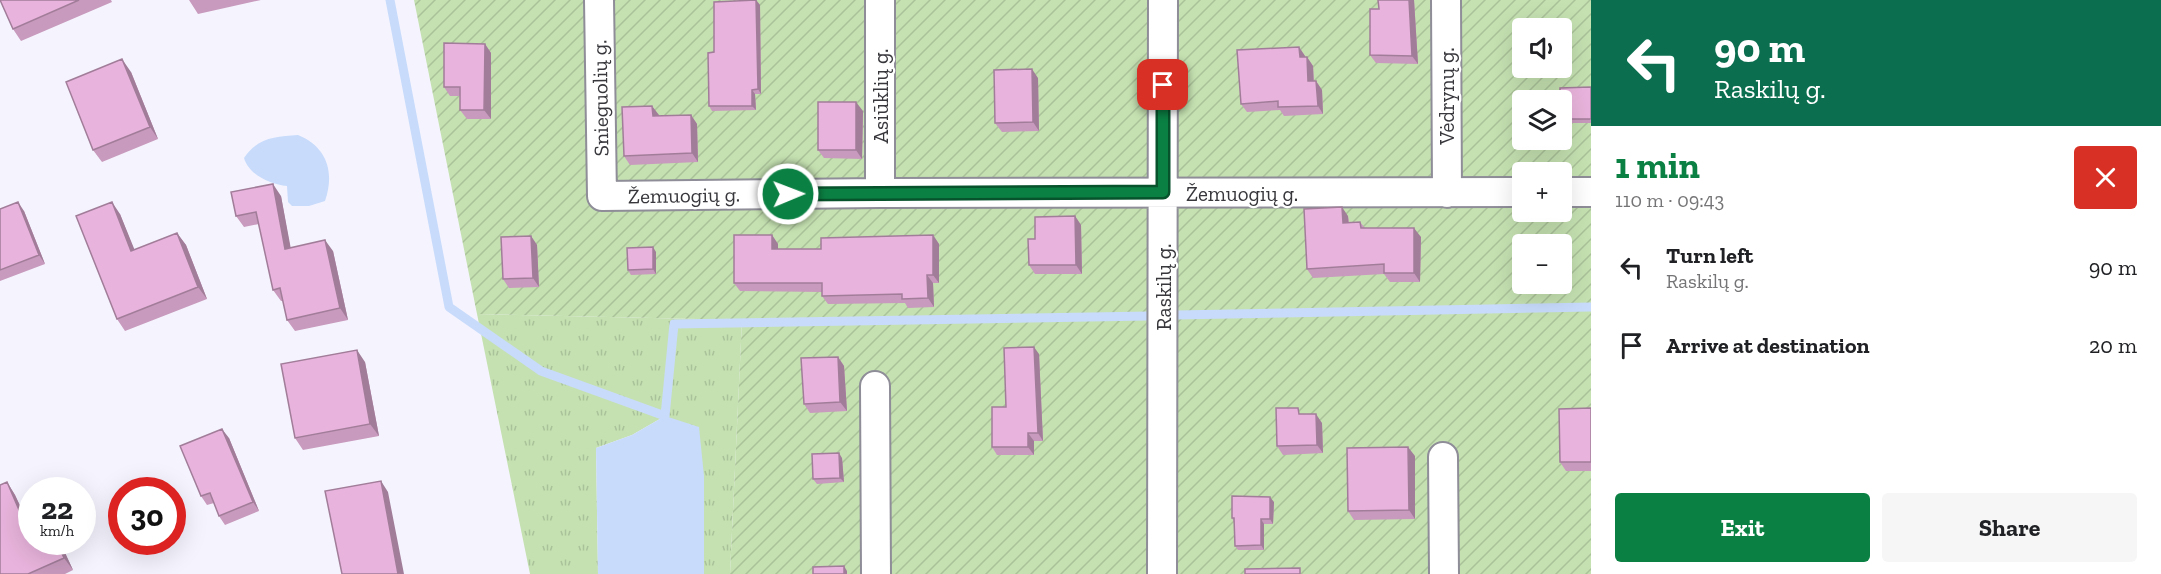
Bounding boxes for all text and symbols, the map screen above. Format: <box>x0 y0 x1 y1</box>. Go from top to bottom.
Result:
map controls <box>1512 18 1572 294</box>
button: sound <box>1512 18 1572 78</box>
text: 90 m <box>1714 22 1805 73</box>
icon: left <box>1615 24 1693 102</box>
street label: Snieguolių g. <box>586 39 614 157</box>
street label: Vėdrynų g. <box>1434 47 1459 146</box>
street label: Asiūklių g. <box>868 48 893 144</box>
pin <box>1137 59 1188 110</box>
icon: arrive <box>1146 68 1179 101</box>
text: Raskilų g. <box>1714 73 1826 105</box>
button: layers <box>1512 90 1572 150</box>
text: 1 min <box>1615 144 1700 187</box>
button: close <box>2074 146 2137 209</box>
position arrow <box>756 162 820 226</box>
button: + <box>1512 162 1572 222</box>
street label: Žemuogių g. <box>1186 181 1298 206</box>
street label: Žemuogių g. <box>628 182 740 208</box>
text: 110 m · 09:43 <box>1615 188 1724 212</box>
button: − <box>1512 234 1572 294</box>
text: Turn left <box>1666 242 1753 269</box>
street label: Raskilų g. <box>1151 244 1176 330</box>
icon: left <box>1615 251 1648 284</box>
text: 90 m <box>2089 254 2137 281</box>
text: Raskilų g. <box>1666 269 1749 293</box>
icon: arrive <box>1615 329 1648 362</box>
text: Arrive at destination <box>1666 332 1869 359</box>
text: 20 m <box>2089 332 2137 359</box>
speed limit sign: 30 <box>108 477 186 555</box>
text: 22 <box>41 491 73 527</box>
button: Exit <box>1615 493 1870 562</box>
button: Share <box>1882 493 2137 562</box>
text: km/h <box>40 522 74 540</box>

